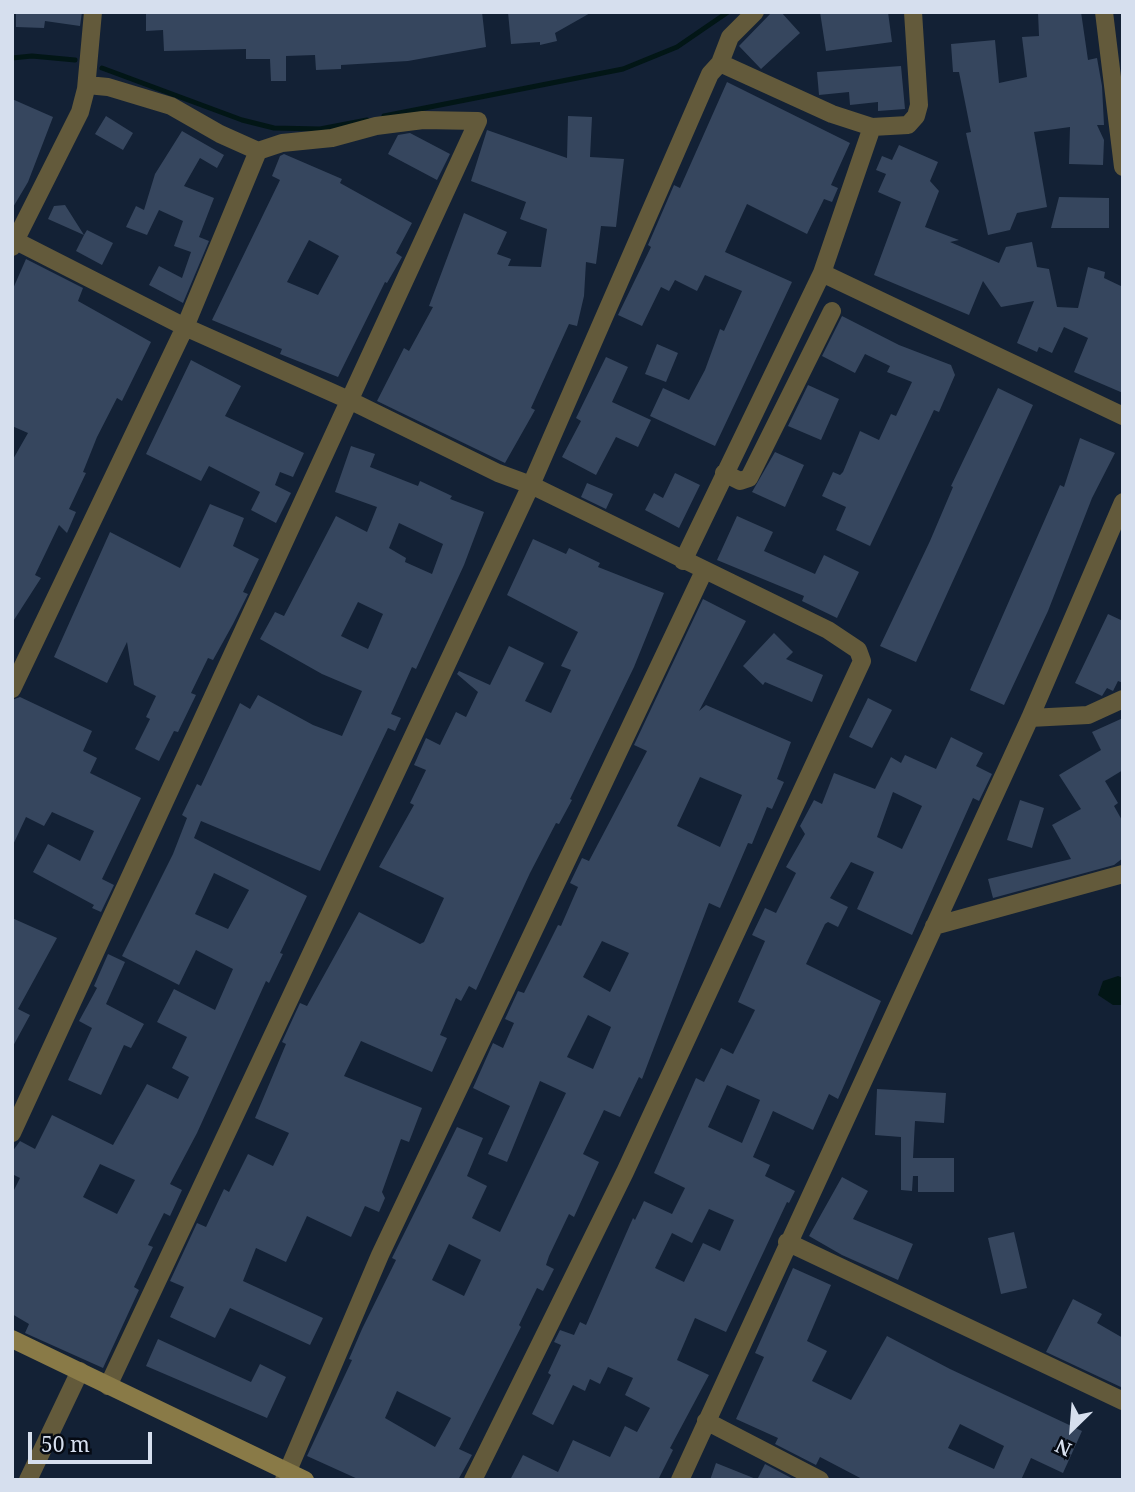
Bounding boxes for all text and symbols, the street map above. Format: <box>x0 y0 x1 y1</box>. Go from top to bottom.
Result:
north arrow <box>1037 1394 1107 1464</box>
scale bar <box>32 1418 156 1462</box>
text: 50 m <box>41 1430 90 1458</box>
text: N <box>1051 1433 1075 1463</box>

